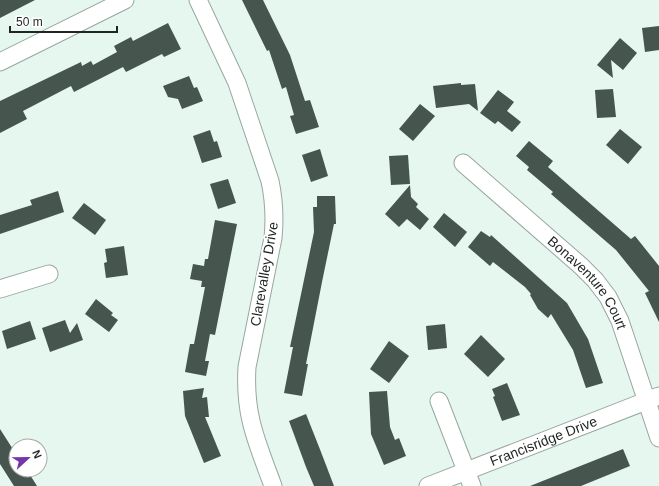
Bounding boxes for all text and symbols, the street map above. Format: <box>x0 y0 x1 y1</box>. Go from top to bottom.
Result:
scale bar <box>10 8 117 34</box>
text: 50 m <box>16 15 43 29</box>
street label: Clarevalley Drive <box>247 220 281 327</box>
street label: Bonaventure Court <box>545 233 630 331</box>
street label: Francisridge Drive <box>488 413 600 469</box>
north arrow <box>8 438 48 478</box>
text: N <box>30 448 44 460</box>

